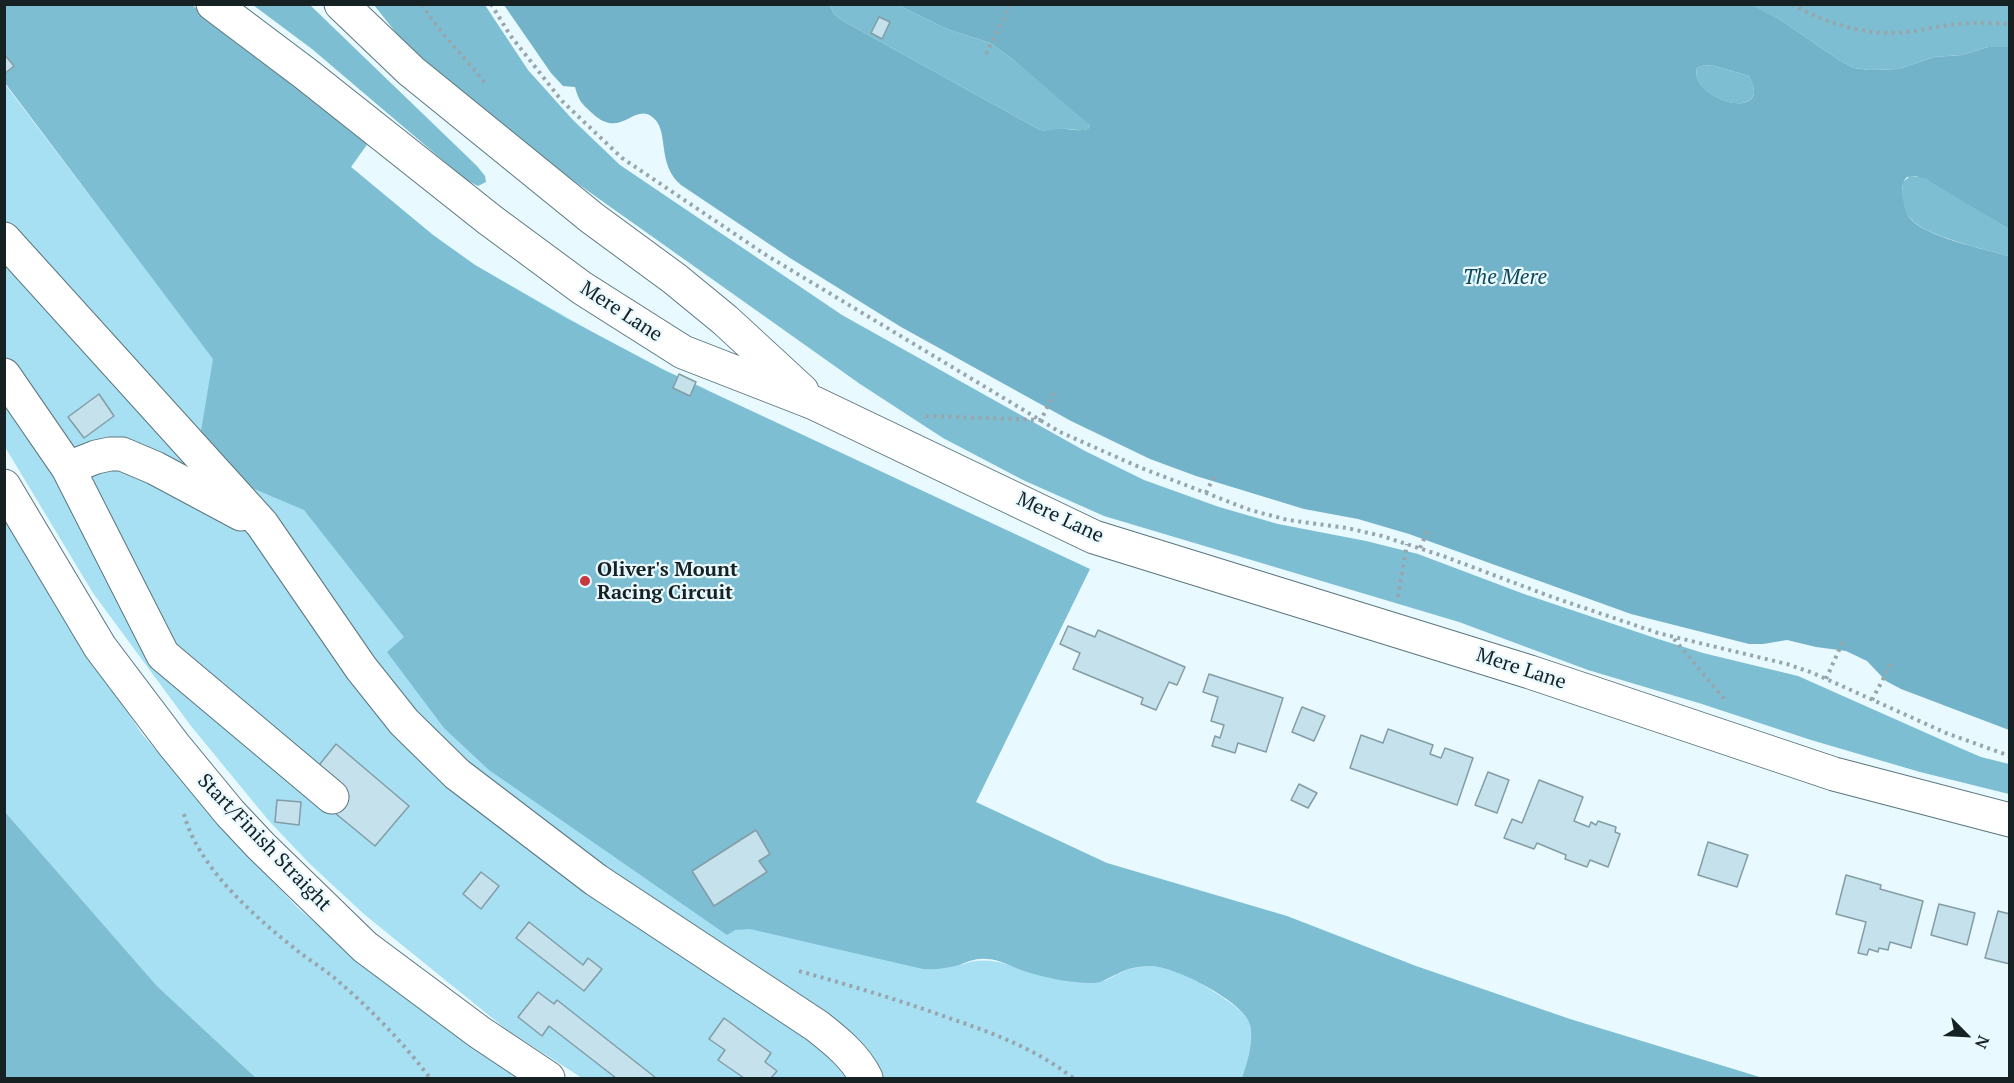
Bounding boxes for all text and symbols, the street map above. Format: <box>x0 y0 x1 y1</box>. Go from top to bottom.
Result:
water label: The Mere <box>1463 265 1547 291</box>
street label: Mere Lane <box>575 277 667 347</box>
street label: Mere Lane <box>1013 487 1107 549</box>
place label: Oliver's Mount Racing Circuit <box>597 558 738 605</box>
marker: Oliver's Mount Racing Circuit <box>578 574 592 588</box>
street label: Mere Lane <box>1473 643 1569 695</box>
street label: Start/Finish Straight <box>192 769 336 917</box>
north arrow <box>1936 1005 1996 1065</box>
text: N <box>1970 1032 1995 1052</box>

